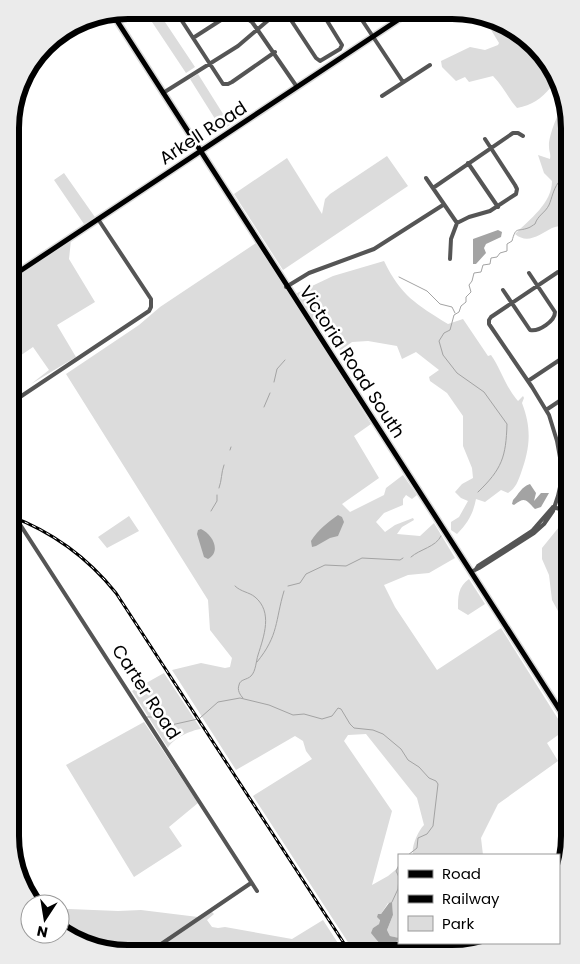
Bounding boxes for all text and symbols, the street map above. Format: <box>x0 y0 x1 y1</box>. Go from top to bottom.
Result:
street label: Arkell Road <box>154 95 251 170</box>
street label: Victoria Road South <box>294 281 411 443</box>
street label: Carter Road <box>106 639 187 744</box>
legend <box>398 854 560 944</box>
text: Road <box>442 863 481 884</box>
text: Railway <box>442 888 500 909</box>
north arrow <box>20 894 70 944</box>
text: Park <box>442 913 474 934</box>
text: N <box>35 921 50 943</box>

